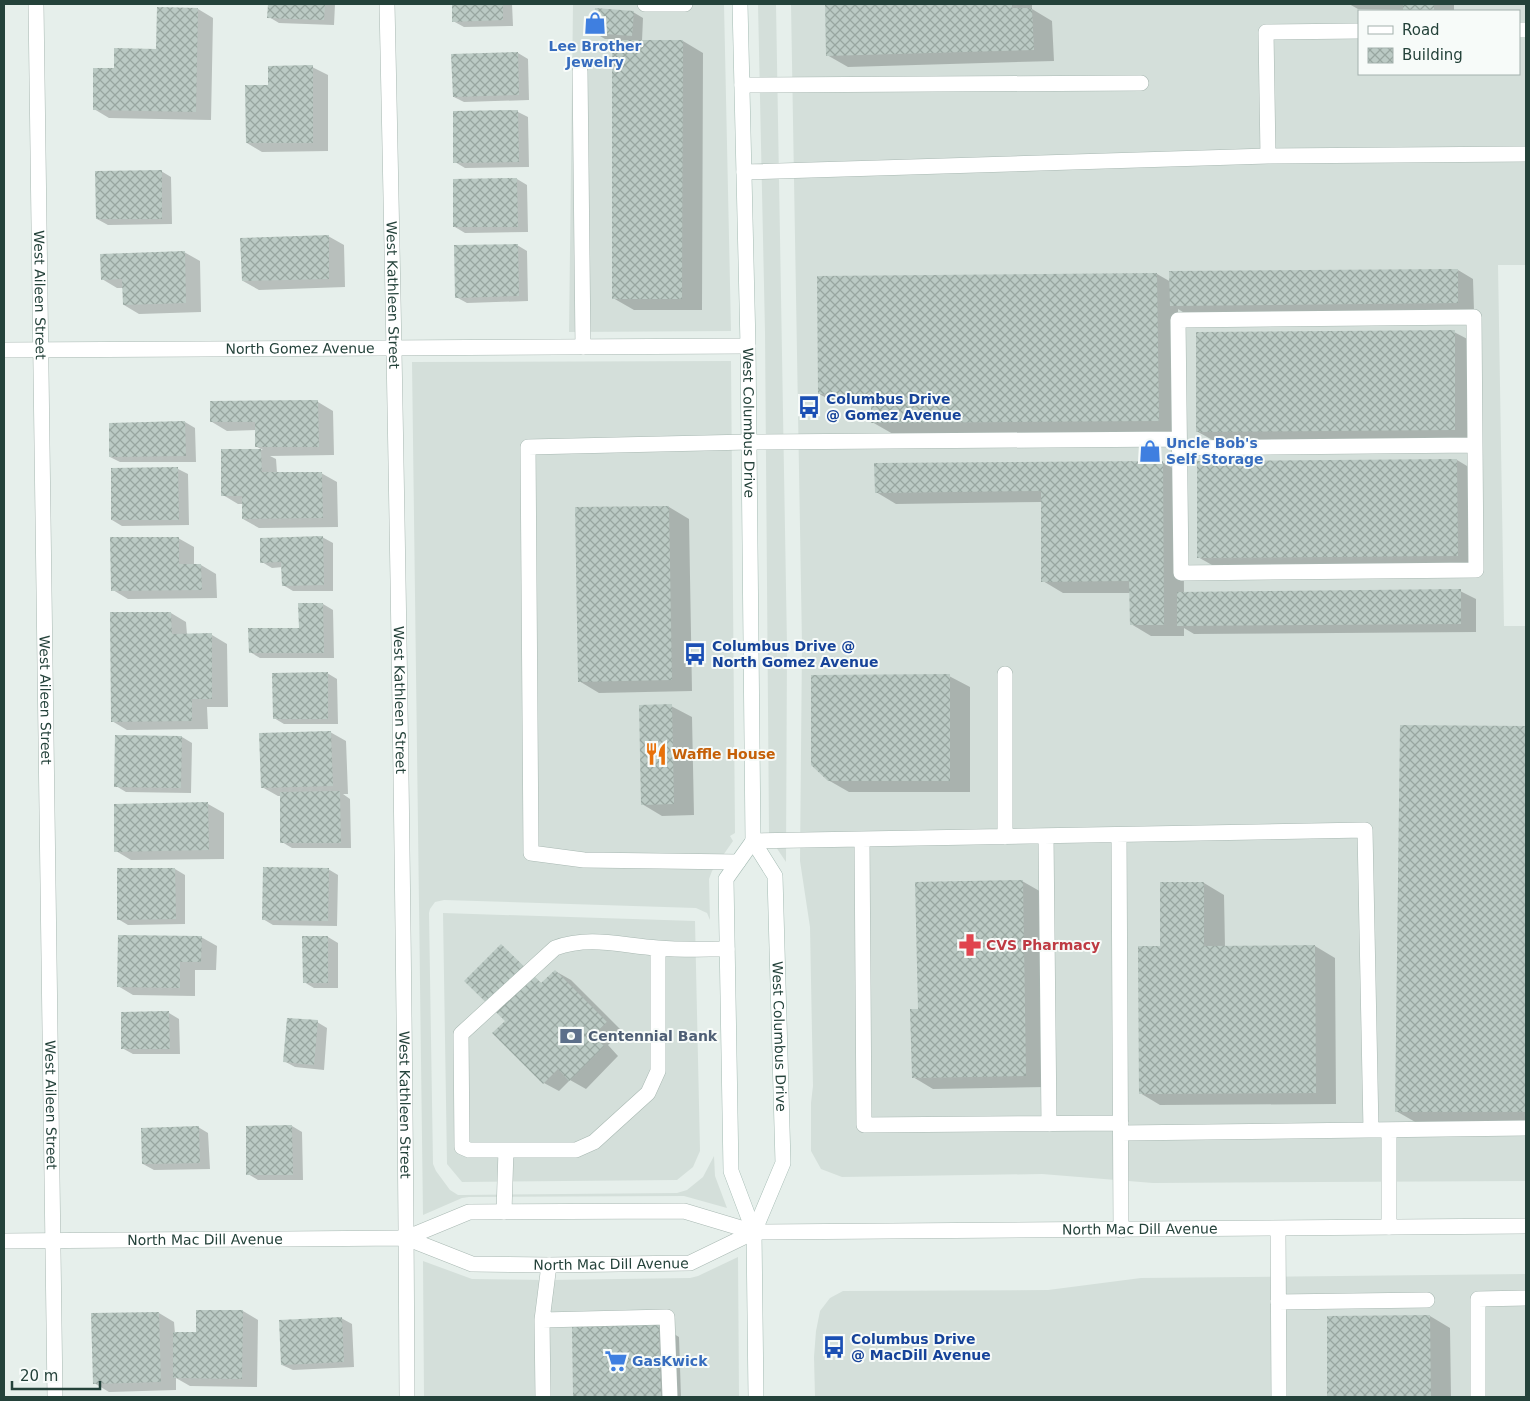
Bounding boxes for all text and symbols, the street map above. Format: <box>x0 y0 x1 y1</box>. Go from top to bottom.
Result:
shop icon: Lee Brother Jewelry <box>582 10 608 36</box>
legend <box>1358 10 1520 75</box>
text: Road <box>1402 21 1440 39</box>
place label: Lee Brother Jewelry <box>548 38 642 70</box>
text: Building <box>1402 46 1463 64</box>
street label: West Kathleen Street <box>384 221 402 370</box>
street label: West Aileen Street <box>31 230 49 360</box>
street label: North Gomez Avenue <box>225 340 375 357</box>
street label: West Columbus Drive <box>740 348 758 498</box>
place label: Columbus Drive @ Gomez Avenue <box>826 391 961 423</box>
bus stop icon: Columbus Drive @ Gomez Avenue <box>796 394 822 420</box>
place label: Uncle Bob's Self Storage <box>1166 435 1264 467</box>
shop icon: Uncle Bob's Self Storage <box>1137 438 1163 464</box>
street label: West Kathleen Street <box>391 626 409 774</box>
street label: West Aileen Street <box>37 635 54 765</box>
place label: Columbus Drive @ North Gomez Avenue <box>712 638 878 670</box>
bus stop icon: Columbus Drive @ North Gomez Avenue <box>682 641 708 667</box>
restaurant icon: Waffle House <box>643 741 669 767</box>
place label: Waffle House <box>672 746 776 762</box>
pharmacy icon: CVS Pharmacy <box>957 932 983 958</box>
place label: CVS Pharmacy <box>986 937 1100 953</box>
street label: West Columbus Drive <box>769 961 790 1112</box>
bank icon: Centennial Bank <box>558 1023 584 1049</box>
place label: Centennial Bank <box>588 1028 718 1044</box>
street label: West Kathleen Street <box>396 1031 414 1179</box>
street label: West Aileen Street <box>42 1040 60 1170</box>
street label: North Mac Dill Avenue <box>1062 1220 1218 1238</box>
street label: North Mac Dill Avenue <box>127 1231 283 1248</box>
street label: North Mac Dill Avenue <box>533 1255 689 1273</box>
place label: Columbus Drive @ MacDill Avenue <box>851 1331 991 1363</box>
bus stop icon: Columbus Drive @ MacDill Avenue <box>821 1334 847 1360</box>
supermarket icon: GasKwick <box>603 1348 629 1374</box>
place label: GasKwick <box>632 1353 708 1369</box>
scale bar <box>12 1358 100 1390</box>
text: 20 m <box>20 1367 58 1385</box>

